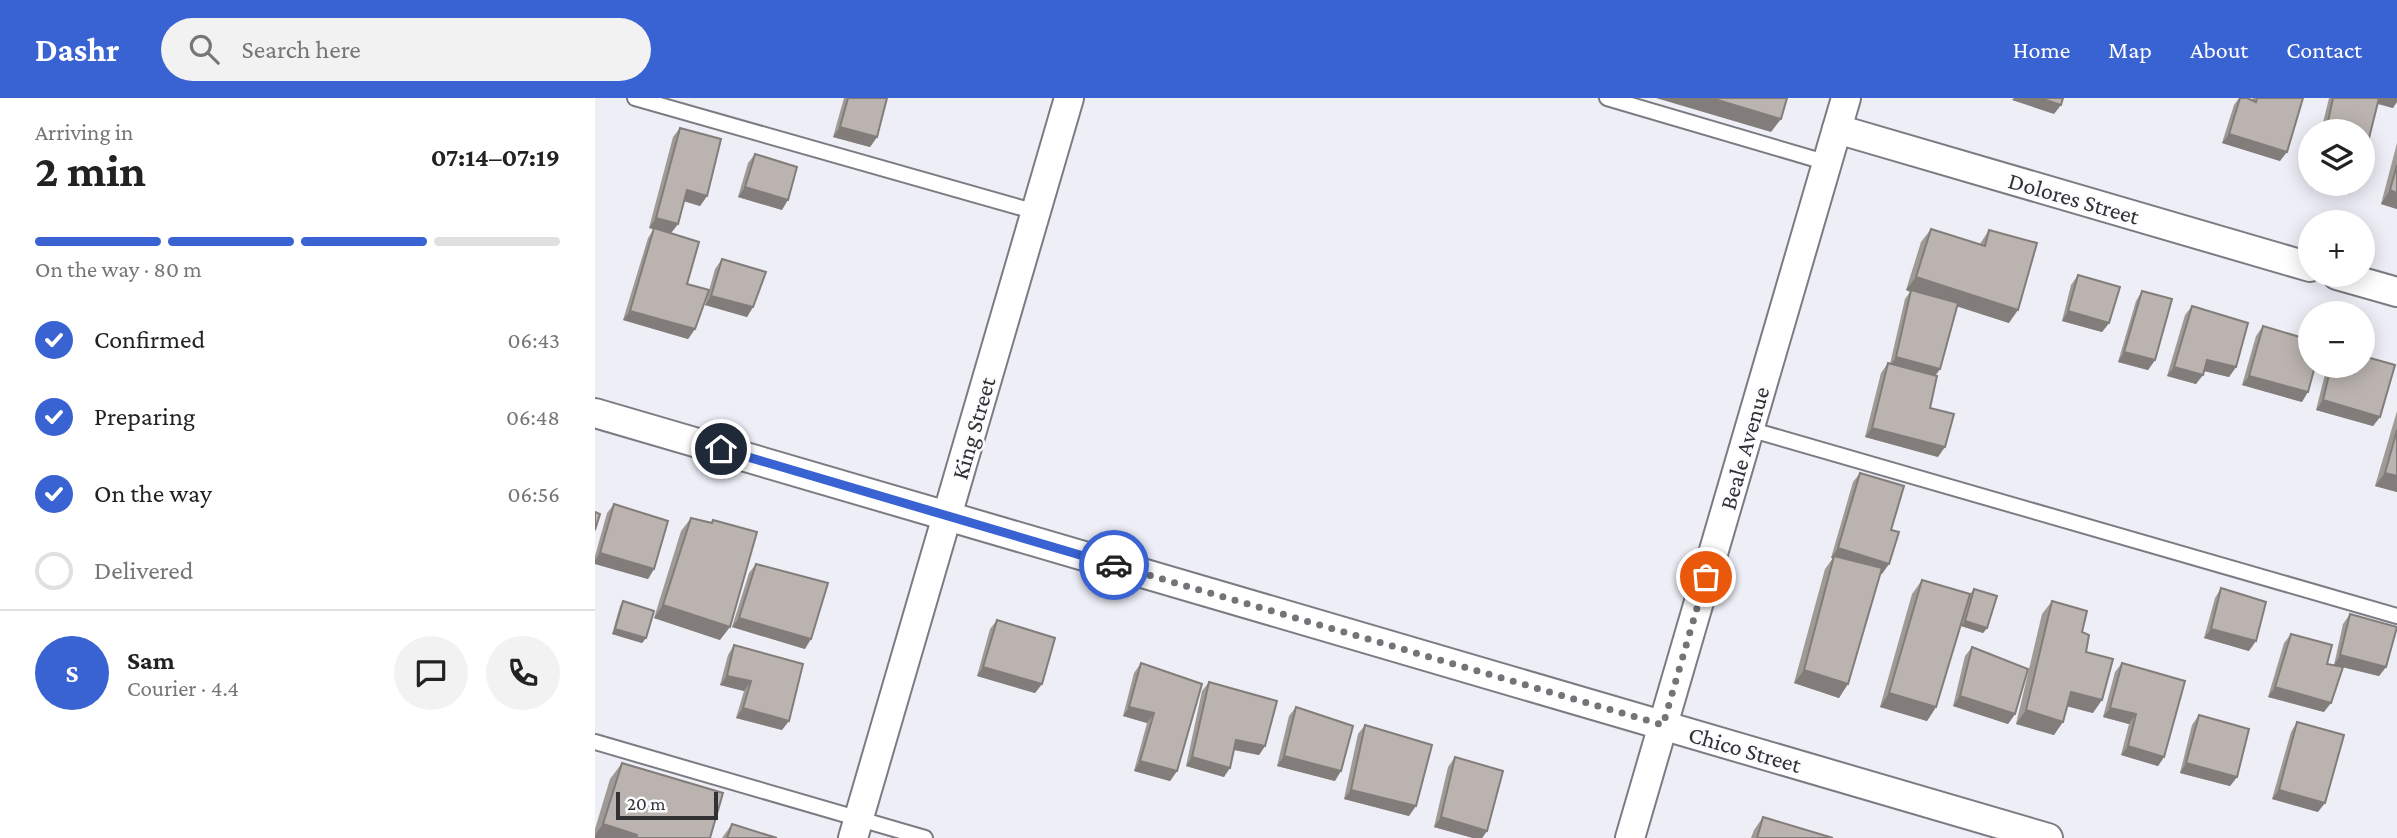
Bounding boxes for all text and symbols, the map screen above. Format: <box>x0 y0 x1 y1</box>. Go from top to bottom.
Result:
search box <box>161 18 651 81</box>
icon: search <box>185 30 223 68</box>
text: Dashr <box>35 31 119 68</box>
text: Search here <box>241 35 361 64</box>
text: Home <box>2013 36 2070 63</box>
text: Map <box>2108 36 2152 63</box>
text: About <box>2190 36 2248 63</box>
text: Contact <box>2286 36 2362 63</box>
text: Arriving in <box>35 119 133 145</box>
map controls <box>2298 119 2375 378</box>
button: layers <box>2298 119 2375 196</box>
text: 07:14–07:19 <box>431 143 560 172</box>
text: 2 min <box>35 145 146 196</box>
street label: Dolores Street <box>2005 166 2144 230</box>
button: + <box>2298 210 2375 287</box>
text: On the way · 80 m <box>35 256 202 282</box>
button: − <box>2298 301 2375 378</box>
icon: check <box>35 321 73 359</box>
text: Confirmed <box>94 325 205 354</box>
text: 06:43 <box>508 327 560 353</box>
street label: King Street <box>946 373 1001 482</box>
street label: Beale Avenue <box>1714 383 1774 513</box>
icon: check <box>35 398 73 436</box>
text: Preparing <box>94 402 195 431</box>
text: 06:48 <box>506 404 560 430</box>
pin <box>691 419 751 479</box>
icon: home <box>702 430 740 468</box>
icon: check <box>35 475 73 513</box>
text: On the way <box>94 479 212 508</box>
text: 06:56 <box>508 481 560 507</box>
courier <box>1079 530 1149 600</box>
icon: car <box>1095 546 1133 584</box>
pin <box>1676 547 1736 607</box>
text: Delivered <box>94 556 193 585</box>
icon: bag <box>1687 558 1725 596</box>
button: chat <box>394 636 468 710</box>
button: phone <box>486 636 560 710</box>
text: Sam <box>127 646 175 675</box>
text: S <box>66 659 79 688</box>
text: Courier · 4.4 <box>127 675 239 701</box>
street label: Chico Street <box>1686 720 1805 778</box>
scale bar <box>616 789 717 821</box>
text: 20 m <box>627 793 666 814</box>

